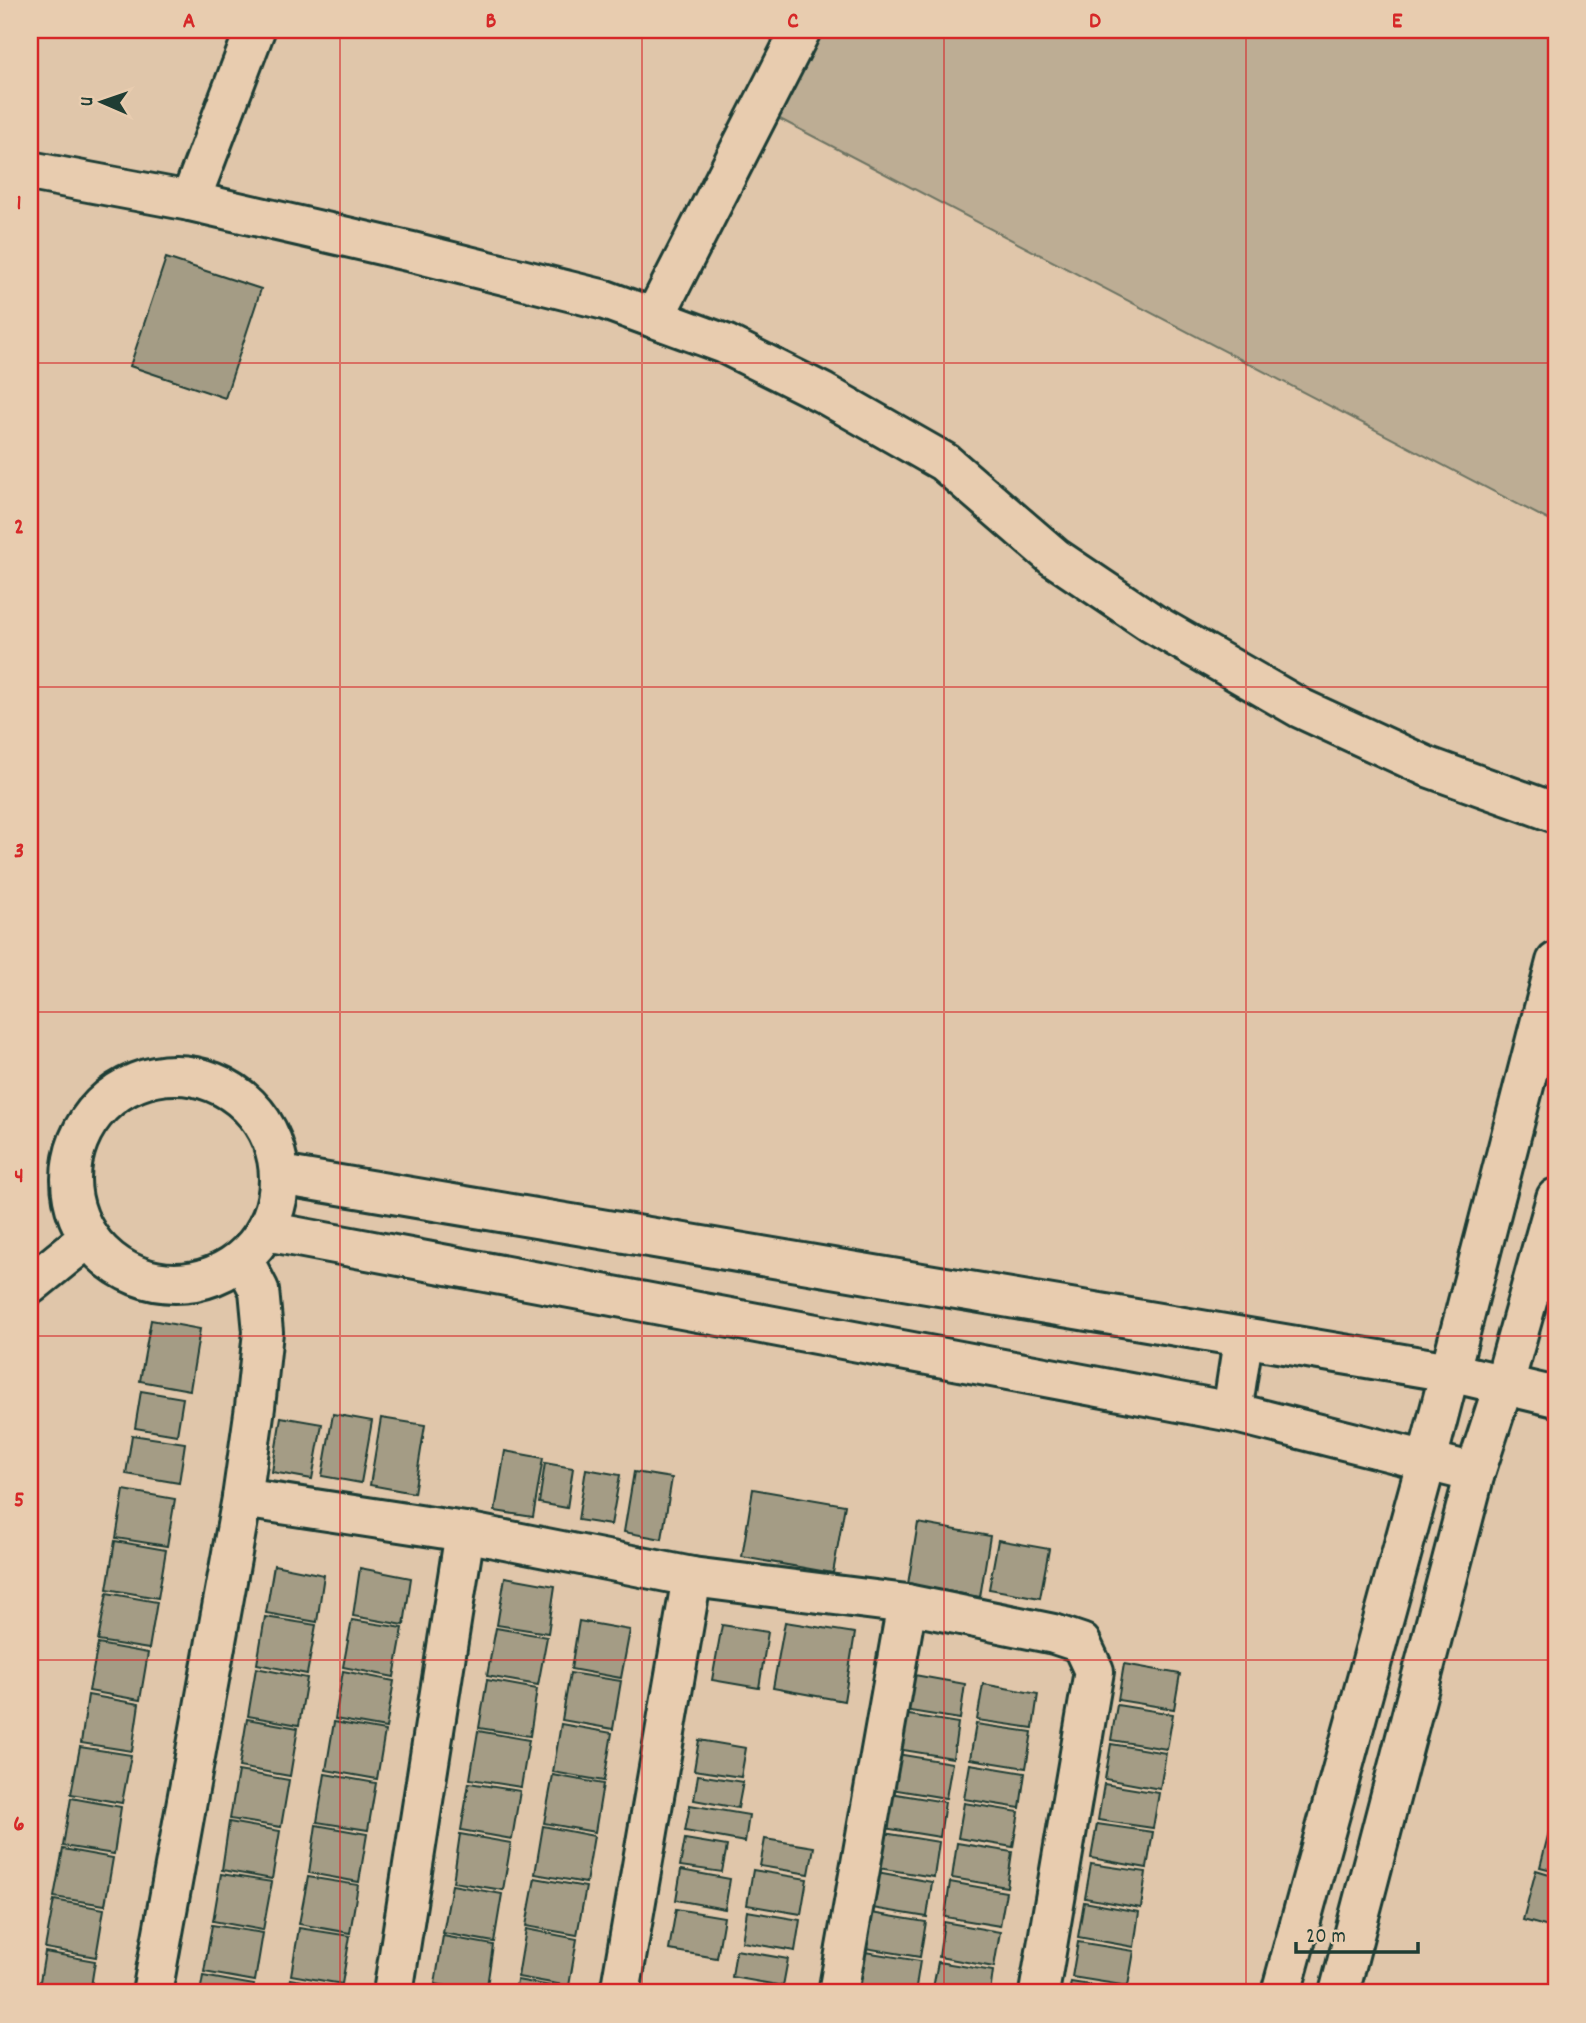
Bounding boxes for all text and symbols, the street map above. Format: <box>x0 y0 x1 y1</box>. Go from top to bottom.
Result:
text: A <box>183 6 195 39</box>
text: B <box>486 6 497 39</box>
text: C <box>787 6 799 39</box>
text: D <box>1089 6 1101 39</box>
text: E <box>1392 6 1403 39</box>
north arrow <box>66 66 136 136</box>
text: U <box>75 96 102 107</box>
text: 1 <box>16 188 22 221</box>
text: 2 <box>14 512 24 545</box>
text: 3 <box>14 836 24 869</box>
text: 4 <box>14 1161 24 1194</box>
text: 5 <box>14 1485 24 1518</box>
text: 6 <box>13 1809 25 1842</box>
scale bar <box>1296 1911 1418 1955</box>
text: 20 m <box>1306 1923 1346 1953</box>

